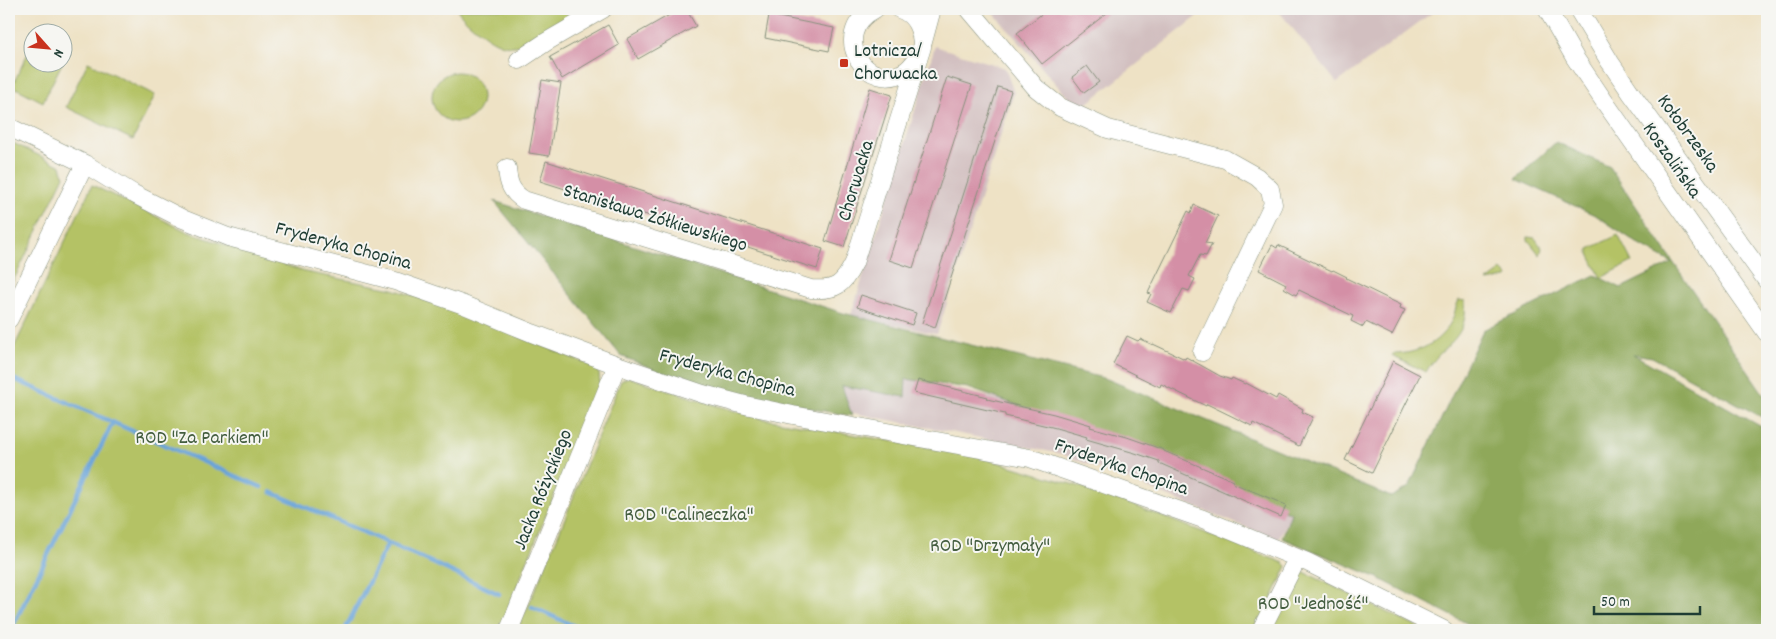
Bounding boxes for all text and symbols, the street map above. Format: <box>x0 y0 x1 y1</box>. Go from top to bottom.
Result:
north arrow <box>22 22 72 72</box>
place label: Lotnicza/ Chorwacka <box>854 38 938 89</box>
text: N <box>47 45 68 61</box>
marker: Lotnicza/ Chorwacka <box>838 57 850 69</box>
street label: Kołobrzeska <box>1649 89 1725 179</box>
street label: Koszalińska <box>1635 117 1708 205</box>
street label: Chorwacka <box>831 137 883 225</box>
street label: Stanisława Żółkiewskiego <box>559 178 751 260</box>
street label: Fryderyka Chopina <box>272 215 415 279</box>
street label: Fryderyka Chopina <box>656 342 799 406</box>
park label: ROD "Za Parkiem" <box>135 425 269 453</box>
street label: Jacka Różyckiego <box>507 426 581 554</box>
street label: Fryderyka Chopina <box>1050 432 1192 504</box>
park label: ROD "Calineczka" <box>624 502 754 530</box>
park label: ROD "Drzymały" <box>930 533 1050 561</box>
scale bar <box>1594 584 1700 616</box>
park label: ROD "Jedność" <box>1258 591 1368 619</box>
text: 50 m <box>1601 592 1630 614</box>

